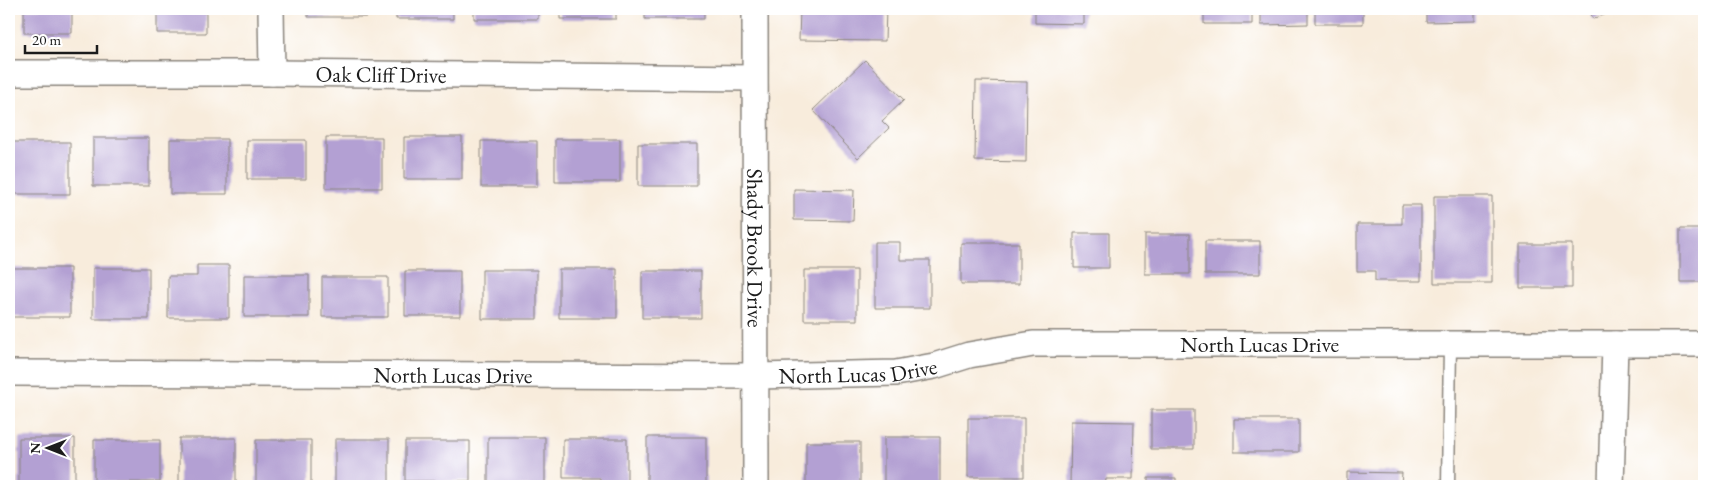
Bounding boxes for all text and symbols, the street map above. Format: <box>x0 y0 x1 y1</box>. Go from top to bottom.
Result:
scale bar <box>25 22 98 54</box>
text: 20 m <box>32 30 61 49</box>
street label: Oak Cliff Drive <box>315 59 447 89</box>
street label: Shady Brook Drive <box>741 168 770 328</box>
street label: North Lucas Drive <box>1180 330 1339 359</box>
street label: North Lucas Drive <box>778 351 940 390</box>
street label: North Lucas Drive <box>374 360 533 390</box>
north arrow <box>22 422 72 472</box>
text: N <box>26 442 44 454</box>

